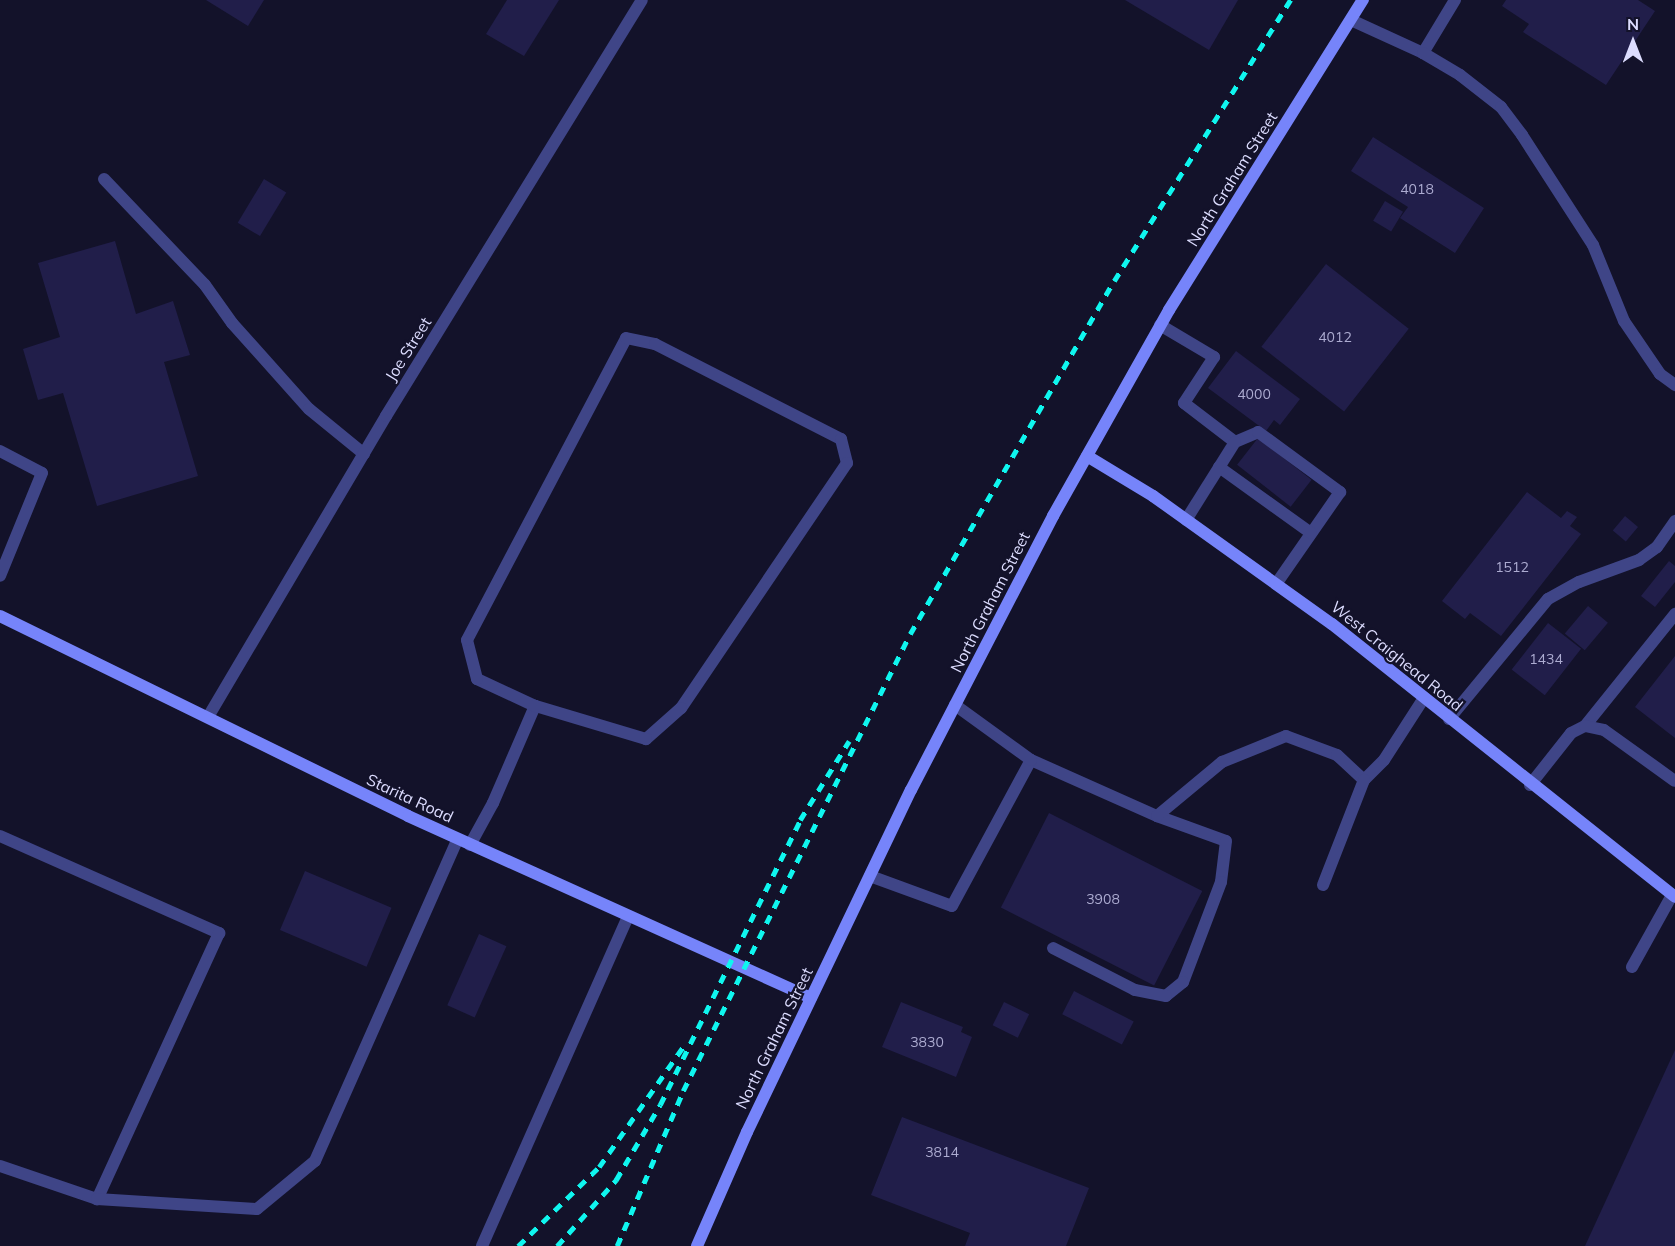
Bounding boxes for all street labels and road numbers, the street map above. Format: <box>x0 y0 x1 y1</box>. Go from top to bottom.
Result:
street label: North Graham Street <box>1183 108 1281 250</box>
street label: Joe Street <box>381 314 435 384</box>
street label: North Graham Street <box>946 529 1034 675</box>
street label: West Craighead Road <box>1327 597 1467 715</box>
street label: Starita Road <box>364 770 456 826</box>
street label: North Graham Street <box>731 964 817 1112</box>

